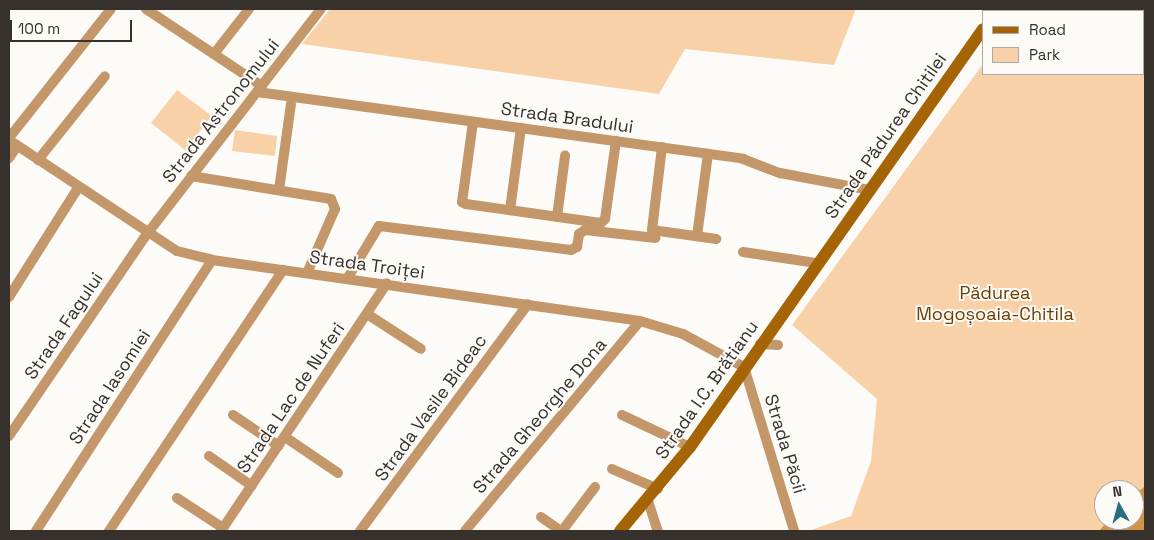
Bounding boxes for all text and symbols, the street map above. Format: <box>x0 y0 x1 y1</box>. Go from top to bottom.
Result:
scale bar <box>12 10 135 42</box>
legend <box>982 10 1144 75</box>
text: 100 m <box>18 19 60 38</box>
text: Road <box>1029 20 1066 39</box>
street label: Strada Astronomului <box>158 34 284 188</box>
text: Park <box>1029 45 1060 64</box>
street label: Strada Pădurea Chitilei <box>821 49 951 223</box>
street label: Strada Bradului <box>499 98 635 138</box>
street label: Strada Troiței <box>308 246 426 284</box>
street label: Strada Fagului <box>20 268 108 384</box>
park label: Pădurea Mogoșoaia-Chitila <box>916 283 1074 326</box>
street label: Strada I.C. Brătianu <box>651 316 763 464</box>
street label: Strada Lac de Nuferi <box>233 319 349 477</box>
street label: Strada Iasomiei <box>65 325 155 449</box>
street label: Strada Vasile Bideac <box>370 330 492 486</box>
street label: Strada Gheorghe Dona <box>469 334 611 498</box>
street label: Strada Păcii <box>760 392 810 496</box>
north arrow <box>1094 480 1144 530</box>
text: N <box>1112 482 1123 501</box>

